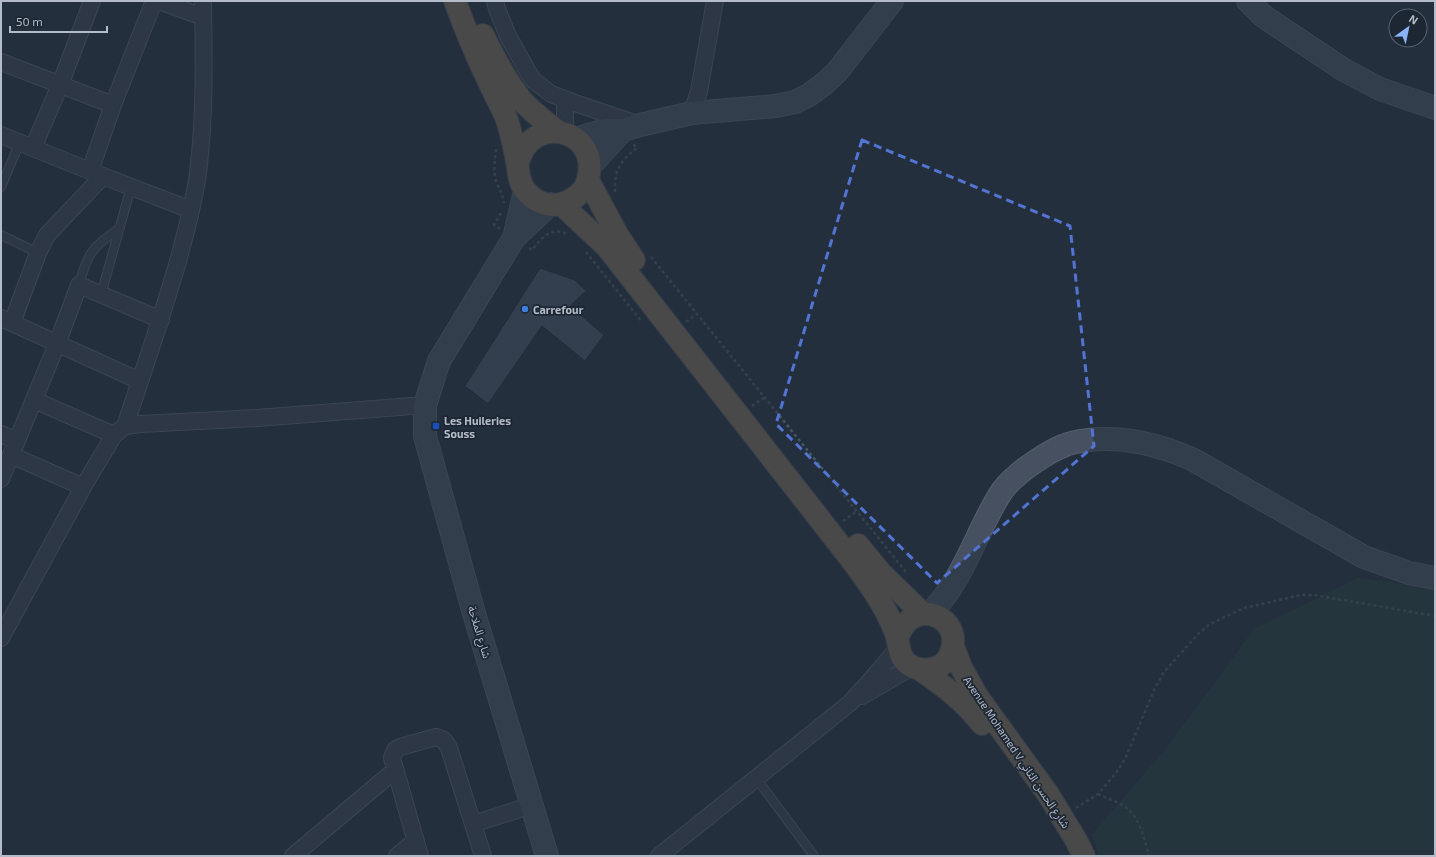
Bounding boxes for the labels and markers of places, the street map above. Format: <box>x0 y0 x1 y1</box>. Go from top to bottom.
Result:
place label: Carrefour <box>533 303 584 316</box>
marker: Carrefour <box>520 304 530 314</box>
place label: Les Huileries Souss <box>444 414 511 440</box>
marker: Les Huileries Souss <box>431 421 441 431</box>

